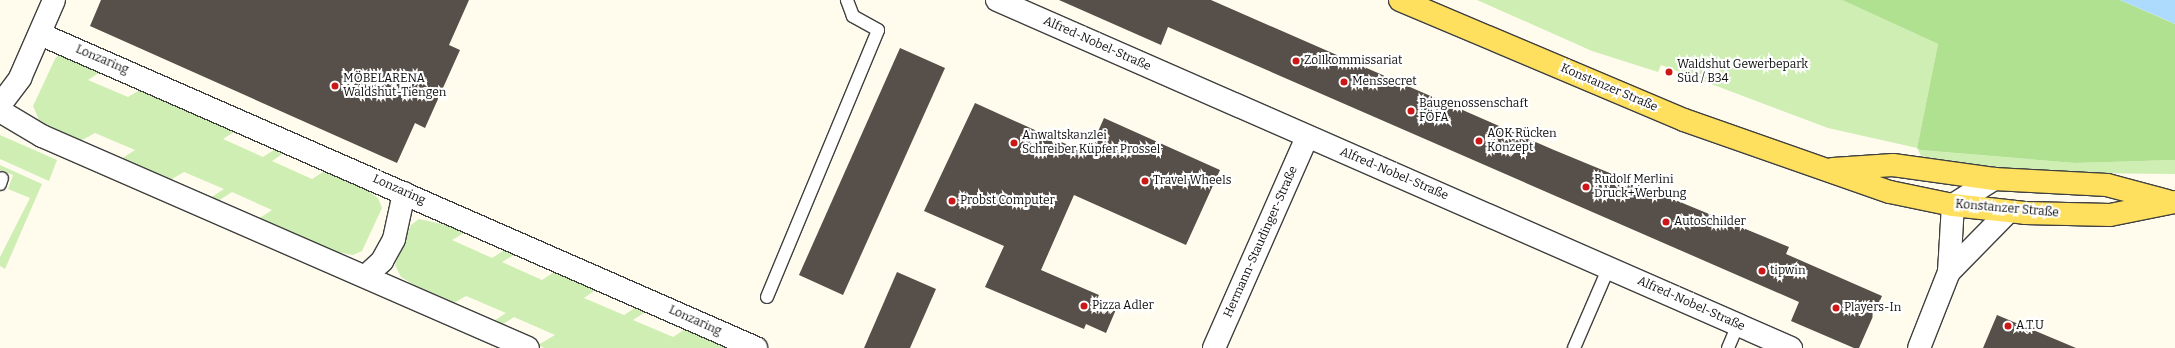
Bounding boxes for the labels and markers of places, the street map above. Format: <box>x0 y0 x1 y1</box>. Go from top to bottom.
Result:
place label: Zollkommissariat <box>1304 54 1402 68</box>
marker: Zollkommissariat <box>1291 56 1301 66</box>
place label: Waldshut Gewerbepark Süd / B34 <box>1677 58 1808 86</box>
marker: Waldshut Gewerbepark Süd / B34 <box>1664 67 1674 77</box>
place label: MÖBELARENA Waldshut-Tiengen <box>343 72 446 100</box>
place label: Menssecret <box>1352 75 1417 89</box>
marker: Menssecret <box>1339 77 1349 87</box>
marker: MÖBELARENA Waldshut-Tiengen <box>330 81 340 91</box>
place label: Baugenossenschaft FÖFA <box>1419 97 1528 125</box>
marker: Baugenossenschaft FÖFA <box>1406 106 1416 116</box>
place label: AOK Rücken Konzept <box>1487 127 1557 155</box>
place label: Anwaltskanzlei Schreiber Küpfer Prossel <box>1022 129 1160 157</box>
marker: AOK Rücken Konzept <box>1474 136 1484 146</box>
marker: Anwaltskanzlei Schreiber Küpfer Prossel <box>1009 138 1019 148</box>
place label: Rudolf Merlini Druck+Werbung <box>1594 173 1686 201</box>
place label: Travel Wheels <box>1153 174 1231 188</box>
marker: Travel Wheels <box>1140 176 1150 186</box>
marker: Rudolf Merlini Druck+Werbung <box>1581 182 1591 192</box>
place label: Probst Computer <box>960 194 1055 208</box>
marker: Probst Computer <box>947 196 957 206</box>
place label: Autoschilder <box>1674 215 1746 229</box>
marker: Autoschilder <box>1661 217 1671 227</box>
place label: tipwin <box>1770 264 1806 278</box>
marker: tipwin <box>1757 266 1767 276</box>
place label: Pizza Adler <box>1092 299 1154 313</box>
marker: Pizza Adler <box>1079 301 1089 311</box>
place label: Players-In <box>1844 301 1901 315</box>
marker: Players-In <box>1831 303 1841 313</box>
place label: A.T.U <box>2016 319 2044 333</box>
marker: A.T.U <box>2003 321 2013 331</box>

